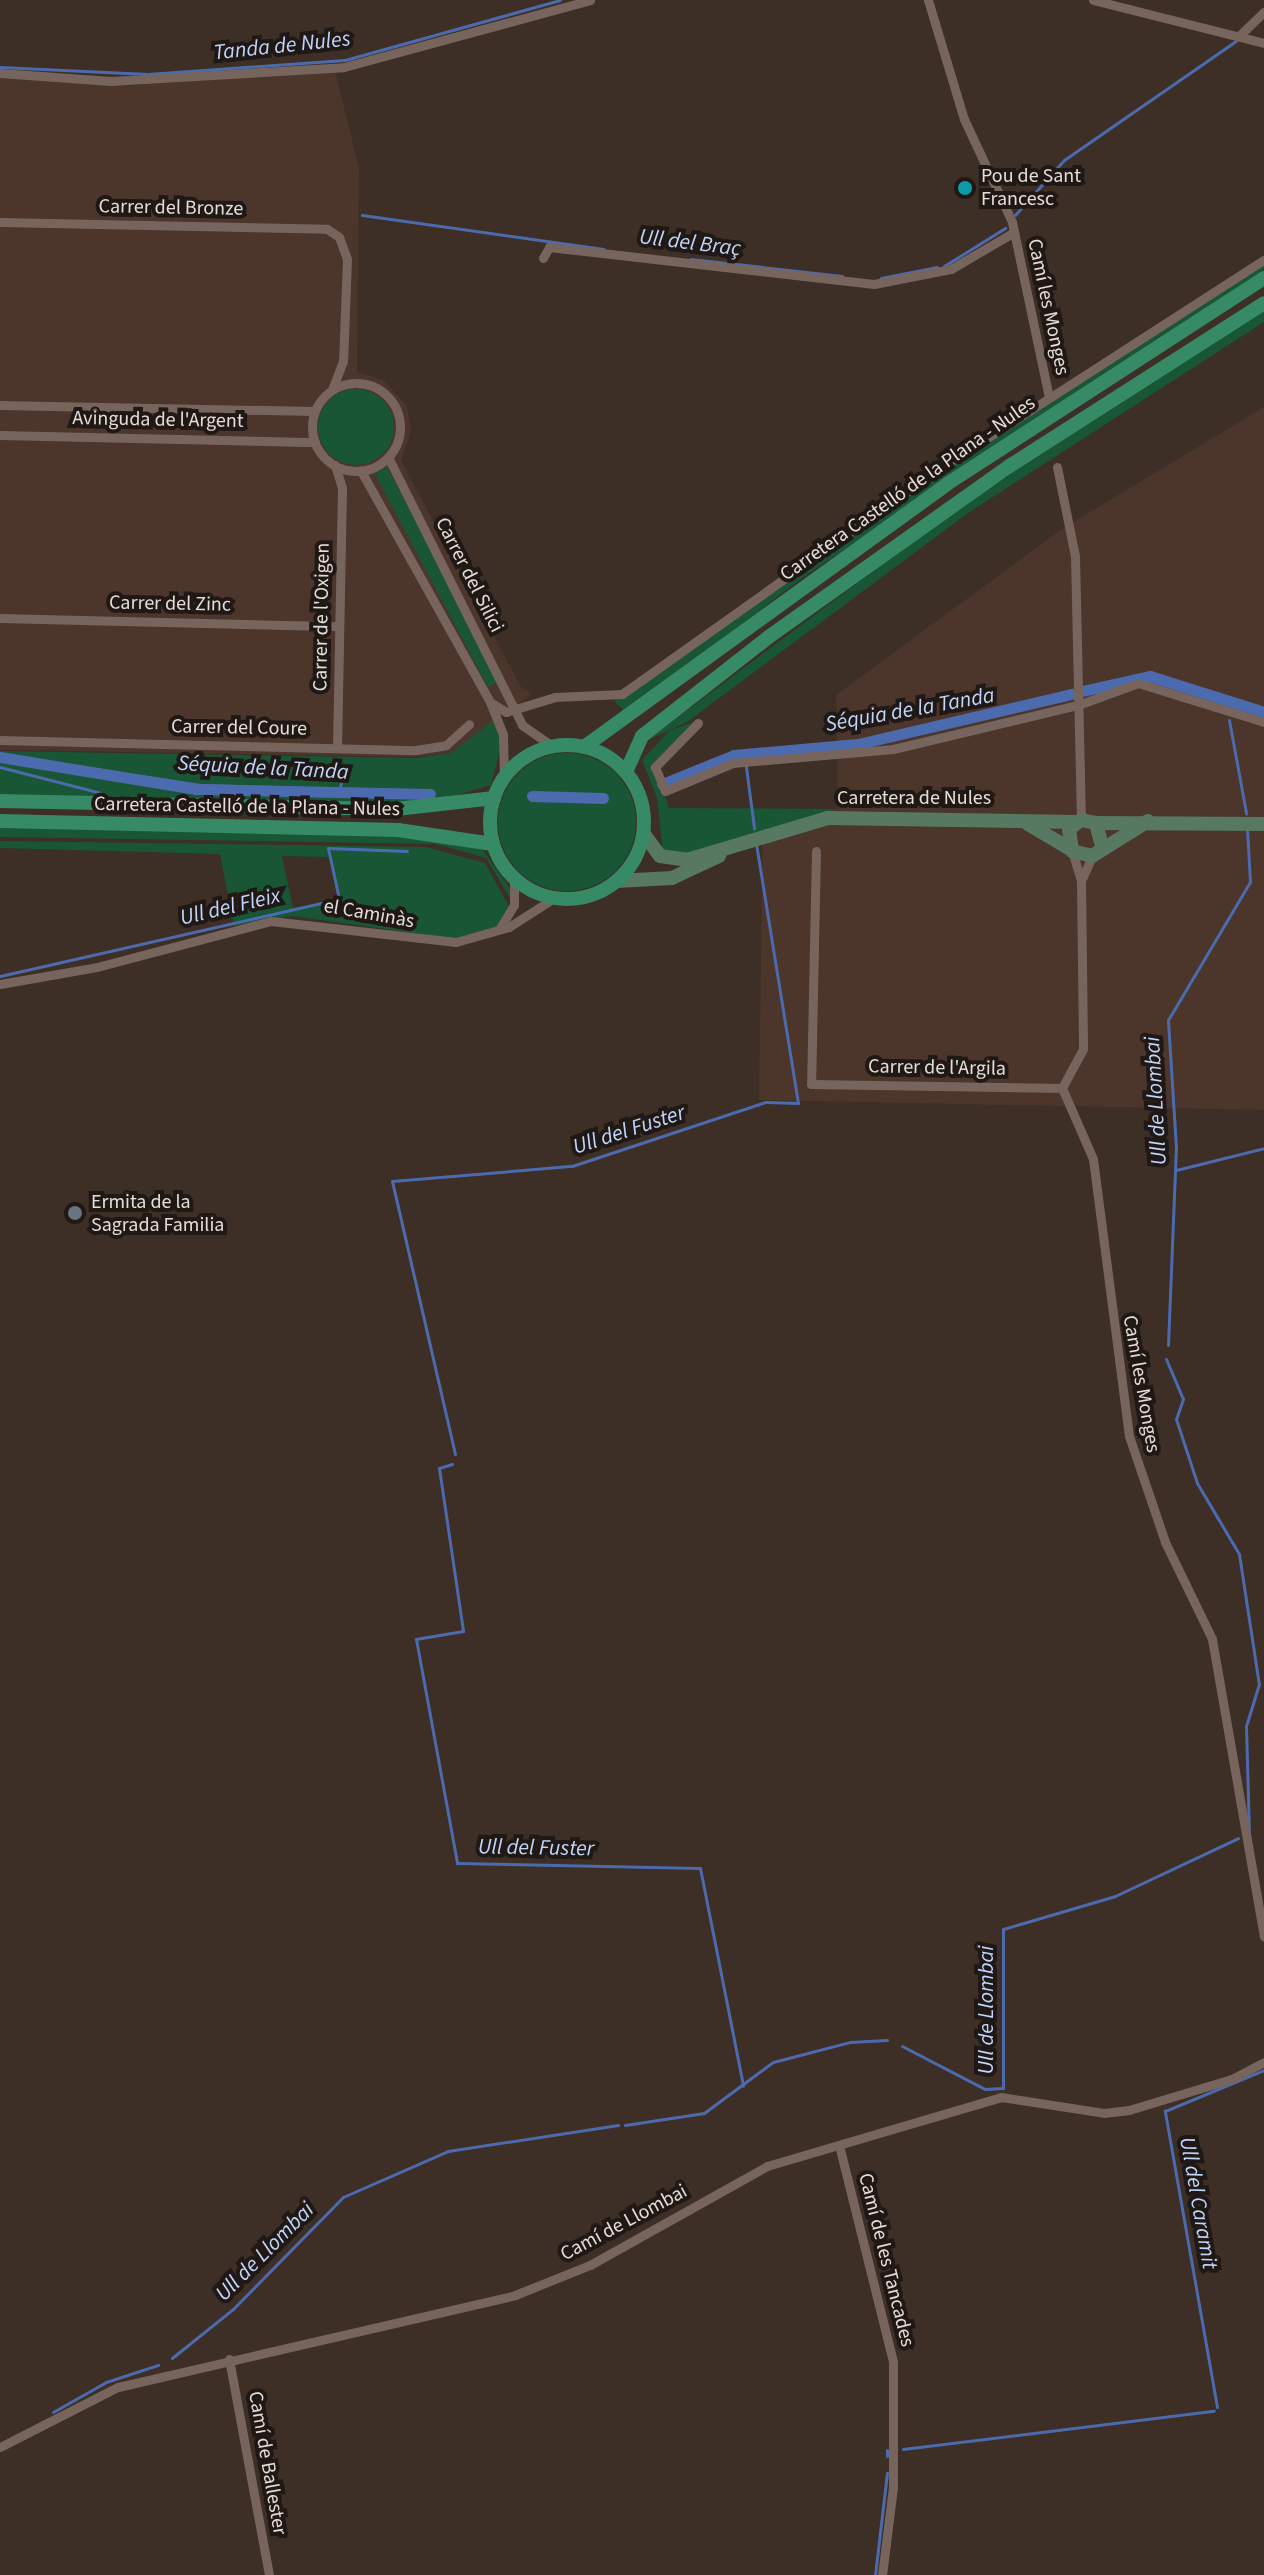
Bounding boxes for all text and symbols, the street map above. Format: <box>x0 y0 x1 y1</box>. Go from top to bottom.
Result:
water label: Tanda de Nules <box>212 26 352 66</box>
place label: Pou de Sant Francesc <box>981 164 1081 211</box>
marker: Pou de Sant Francesc <box>956 179 974 197</box>
street label: Carrer del Bronze <box>98 195 244 221</box>
water label: Ull del Braç <box>638 224 742 262</box>
street label: Camí les Monges <box>1022 237 1074 377</box>
street label: Carretera Castelló de la Plana - Nules <box>776 391 1040 587</box>
street label: Avinguda de l'Argent <box>72 407 244 433</box>
street label: Carrer del Silici <box>430 513 508 637</box>
street label: Carrer de l'Oxigen <box>309 542 335 692</box>
street label: Carrer del Zinc <box>109 591 231 617</box>
water label: Séquia de la Tanda <box>823 682 997 738</box>
street label: Carrer del Coure <box>171 715 307 741</box>
water label: Séquia de la Tanda <box>177 750 349 786</box>
street label: Carretera de Nules <box>837 786 991 810</box>
street label: Carretera Castelló de la Plana - Nules <box>94 792 400 822</box>
water label: Ull del Fleix <box>177 883 283 931</box>
street label: el Caminàs <box>322 894 416 934</box>
water label: Ull de Llombai <box>1139 1036 1173 1166</box>
street label: Carrer de l'Argila <box>868 1055 1006 1081</box>
water label: Ull del Fuster <box>570 1099 688 1161</box>
place label: Ermita de la Sagrada Familia <box>91 1190 224 1237</box>
marker: Ermita de la Sagrada Familia <box>66 1204 84 1222</box>
street label: Camí les Monges <box>1117 1314 1165 1454</box>
water label: Ull del Fuster <box>478 1834 594 1862</box>
water label: Ull de Llombai <box>974 1946 1000 2074</box>
water label: Ull del Caramit <box>1173 2135 1223 2271</box>
street label: Camí de les Tancades <box>853 2171 919 2349</box>
street label: Camí de Llombai <box>557 2180 691 2266</box>
water label: Ull de Llombai <box>210 2197 320 2307</box>
street label: Camí de Ballester <box>243 2389 291 2537</box>

